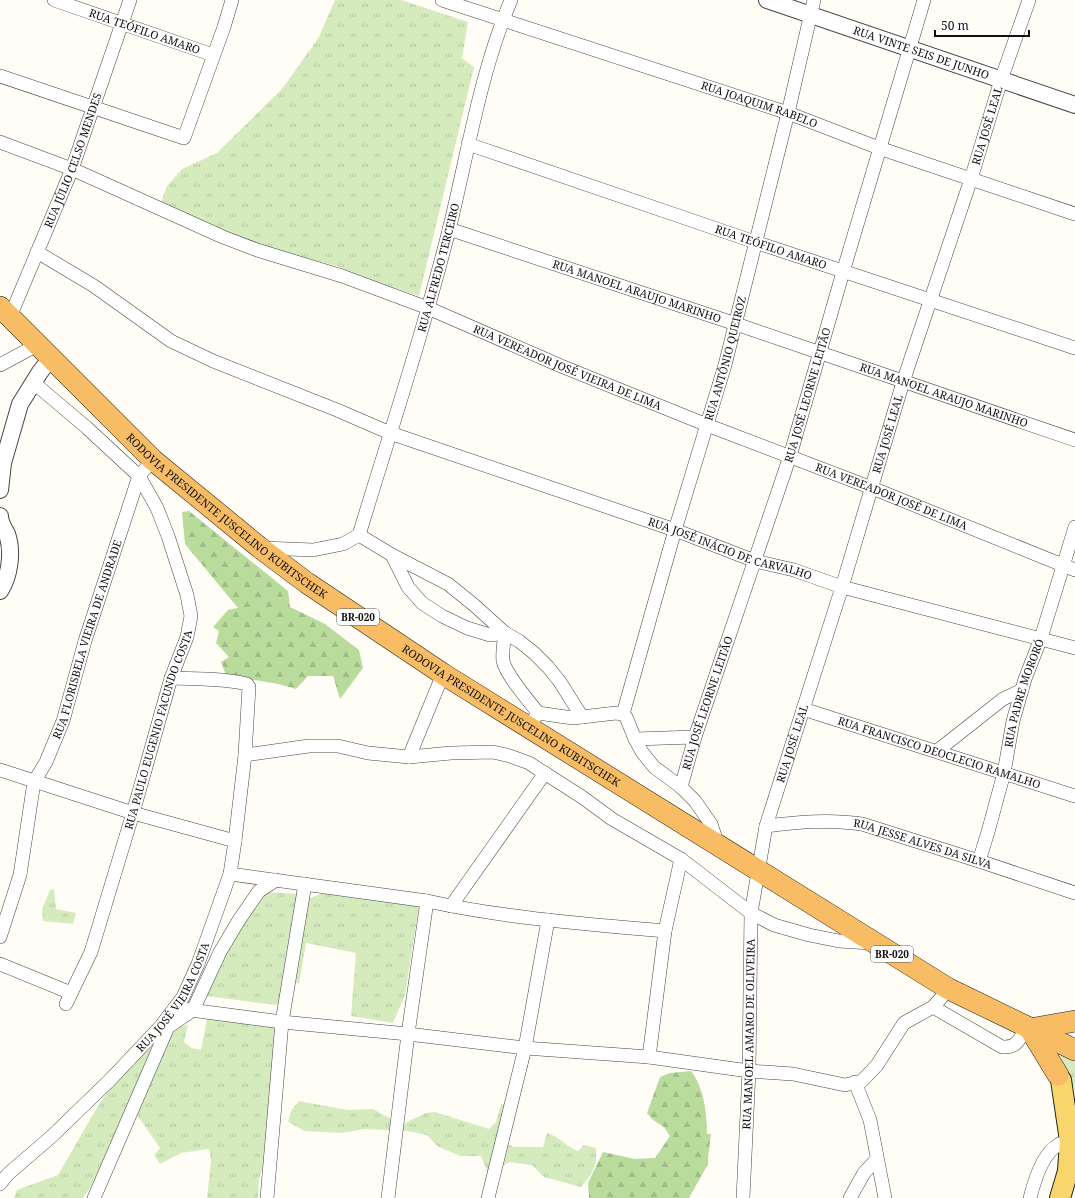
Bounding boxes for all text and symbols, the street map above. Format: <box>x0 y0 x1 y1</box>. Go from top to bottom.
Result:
street label: RUA TEÓFILO AMARO <box>87 5 202 57</box>
scale bar <box>935 12 1029 38</box>
text: 50 m <box>941 17 969 34</box>
street label: RUA VINTE SEIS DE JUNHO <box>852 22 991 82</box>
street label: RUA JOAQUIM RABELO <box>699 77 820 131</box>
street label: RUA JOSÉ LEAL <box>968 84 1006 167</box>
street label: RUA JÚLIO CELSO MENDES <box>40 91 105 230</box>
street label: RUA ALFREDO TERCEIRO <box>413 201 462 334</box>
street label: RUA TEÓFILO AMARO <box>713 221 829 272</box>
street label: RUA MANOEL ARAUJO MARINHO <box>551 256 723 326</box>
street label: RUA ANTÔNIO QUEIROZ <box>701 294 749 422</box>
street label: RUA VEREADOR JOSÉ VIEIRA DE LIMA <box>471 321 664 413</box>
street label: RUA JOSÉ LEORNE LEITÃO <box>780 326 834 464</box>
street label: RUA MANOEL ARAUJO MARINHO <box>858 359 1030 430</box>
street label: RUA JOSÉ LEAL <box>868 392 906 475</box>
street label: RODOVIA PRESIDENTE JUSCELINO KUBITSCHEK <box>123 430 331 602</box>
street label: RUA VEREADOR JOSÉ DE LIMA <box>814 459 970 533</box>
street label: RUA JOSÉ INÁCIO DE CARVALHO <box>646 513 814 583</box>
street label: RUA FLORISBELA VIEIRA DE ANDRADE <box>48 538 125 741</box>
road number: BR-020 <box>337 609 379 625</box>
street label: RUA PAULO EUGENIO FACUNDO COSTA <box>120 629 195 831</box>
street label: RUA JOSÉ LEORNE LEITÃO <box>678 634 736 772</box>
street label: RUA PADRE MORORÓ <box>1001 636 1047 749</box>
street label: RODOVIA PRESIDENTE JUSCELINO KUBITSCHEK <box>399 641 624 790</box>
street label: RUA JOSÉ LEAL <box>772 702 811 785</box>
street label: RUA FRANCISCO DEOCLECIO RAMALHO <box>836 713 1043 792</box>
street label: RUA JESSE ALVES DA SILVA <box>853 815 994 872</box>
street label: RUA MANOEL AMARO DE OLIVEIRA <box>738 938 758 1130</box>
street label: RUA JOSÉ VIEIRA COSTA <box>133 940 212 1055</box>
road number: BR-020 <box>871 946 913 962</box>

